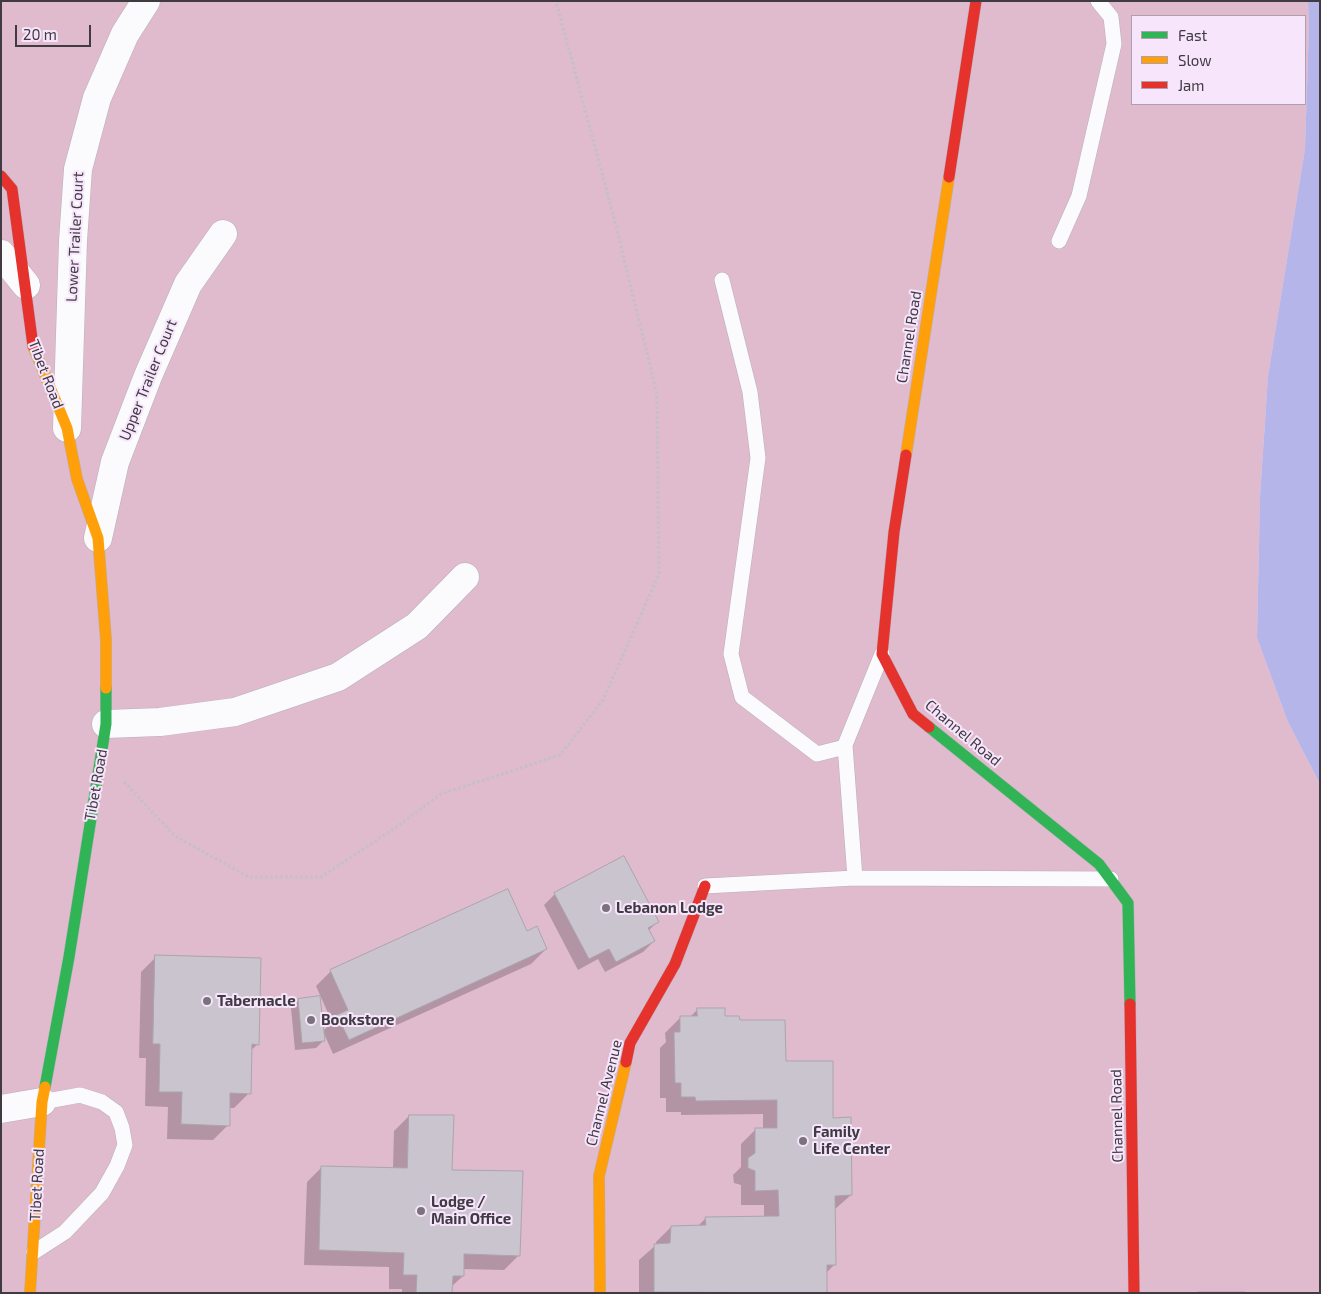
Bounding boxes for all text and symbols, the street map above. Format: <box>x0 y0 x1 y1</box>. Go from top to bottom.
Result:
scale bar <box>18 15 94 47</box>
legend <box>1131 15 1306 105</box>
text: 20 m <box>23 25 57 43</box>
text: Fast <box>1178 26 1207 44</box>
text: Slow <box>1178 51 1212 69</box>
text: Jam <box>1178 76 1204 94</box>
street label: Lower Trailer Court <box>63 171 87 303</box>
street label: Channel Road <box>893 290 925 384</box>
street label: Upper Trailer Court <box>115 317 181 443</box>
street label: Tibet Road <box>25 337 67 411</box>
street label: Channel Road <box>921 696 1005 770</box>
street label: Tibet Road <box>81 748 111 822</box>
place label: Lebanon Lodge <box>616 899 723 917</box>
marker: Lebanon Lodge <box>600 902 612 914</box>
place label: Tabernacle <box>217 992 296 1010</box>
marker: Tabernacle <box>201 995 213 1007</box>
place label: Bookstore <box>321 1011 394 1029</box>
marker: Bookstore <box>305 1014 317 1026</box>
street label: Channel Avenue <box>582 1038 626 1148</box>
street label: Channel Road <box>1107 1069 1127 1163</box>
place label: Family Life Center <box>813 1123 890 1158</box>
marker: Family Life Center <box>797 1135 809 1147</box>
street label: Tibet Road <box>26 1148 48 1222</box>
place label: Lodge / Main Office <box>431 1193 511 1228</box>
marker: Lodge / Main Office <box>415 1205 427 1217</box>

